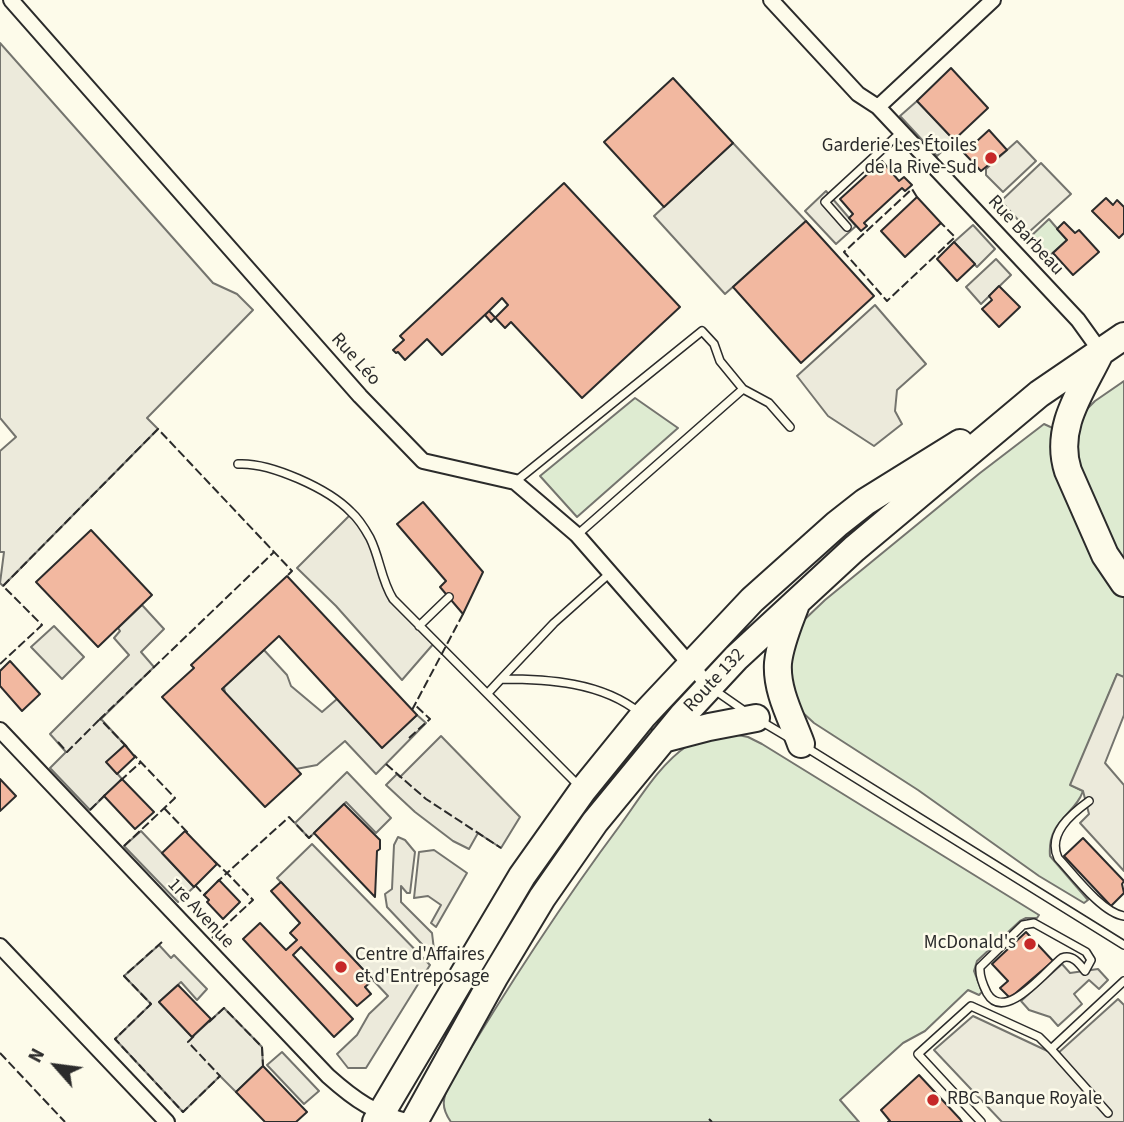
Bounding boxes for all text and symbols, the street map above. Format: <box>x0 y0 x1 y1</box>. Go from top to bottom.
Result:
place label: Garderie Les Étoiles de la Rive-Sud <box>822 136 977 180</box>
marker: Garderie Les Étoiles de la Rive-Sud <box>983 150 999 166</box>
street label: Rue Barbeau <box>982 191 1068 281</box>
street label: Rue Léo <box>325 329 385 391</box>
street label: Route 132 <box>680 644 750 718</box>
street label: 1re Avenue <box>162 874 238 954</box>
place label: McDonald's <box>924 933 1016 955</box>
marker: McDonald's <box>1022 936 1038 952</box>
place label: Centre d'Affaires et d'Entreposage <box>355 945 489 989</box>
marker: Centre d'Affaires et d'Entreposage <box>333 959 349 975</box>
north arrow <box>21 1031 91 1101</box>
text: N <box>22 1044 52 1068</box>
place label: RBC Banque Royale <box>947 1089 1102 1111</box>
marker: RBC Banque Royale <box>925 1092 941 1108</box>

